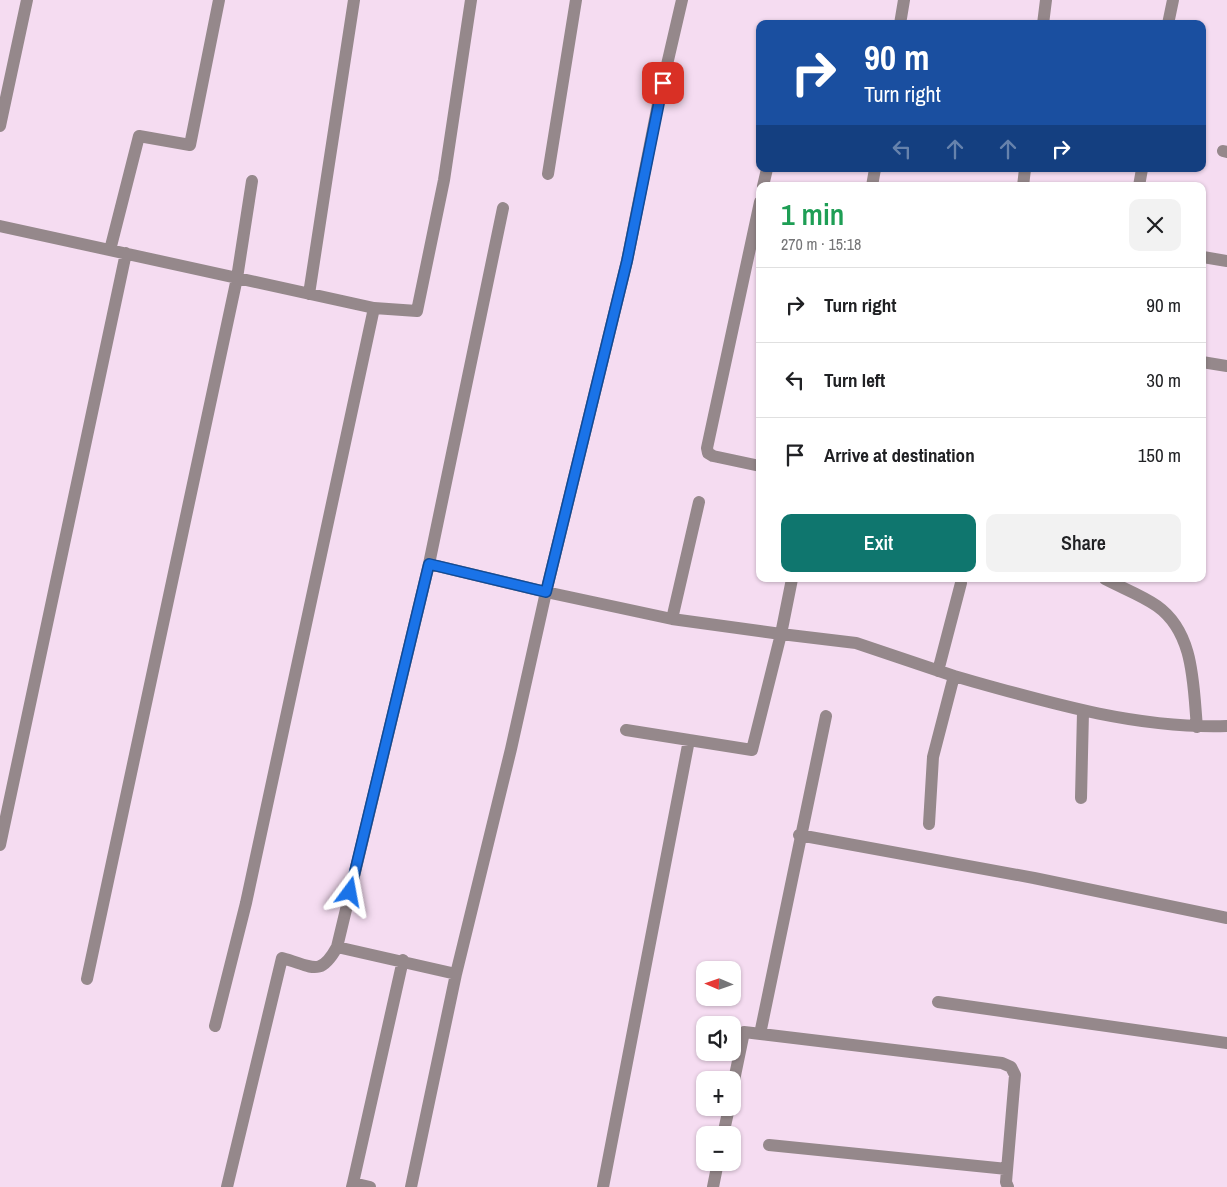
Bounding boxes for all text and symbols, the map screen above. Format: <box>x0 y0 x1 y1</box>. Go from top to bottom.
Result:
text: 90 m <box>864 34 929 81</box>
icon: right <box>781 40 846 105</box>
pin <box>642 62 684 104</box>
icon: arrive <box>649 69 677 97</box>
text: Turn right <box>864 79 941 109</box>
icon: left <box>888 135 916 163</box>
icon: ahead <box>941 135 969 163</box>
icon: ahead <box>994 135 1022 163</box>
icon: right <box>1047 135 1075 163</box>
text: 1 min <box>781 194 844 234</box>
button: close <box>1129 199 1181 251</box>
text: 270 m · 15:18 <box>781 233 861 255</box>
icon: right <box>781 291 809 319</box>
text: Turn right <box>824 292 896 318</box>
text: 90 m <box>1146 292 1181 318</box>
icon: left <box>781 366 809 394</box>
text: Turn left <box>824 367 885 393</box>
text: 30 m <box>1146 367 1181 393</box>
icon: arrive <box>781 441 809 469</box>
text: Arrive at destination <box>824 442 975 468</box>
text: 150 m <box>1138 442 1181 468</box>
button: Exit <box>781 514 976 572</box>
button: Share <box>986 514 1181 572</box>
position arrow <box>323 865 375 917</box>
north arrow <box>696 961 741 1006</box>
map controls <box>696 961 741 1171</box>
button: sound <box>696 1016 741 1061</box>
button: + <box>696 1071 741 1116</box>
button: − <box>696 1126 741 1171</box>

